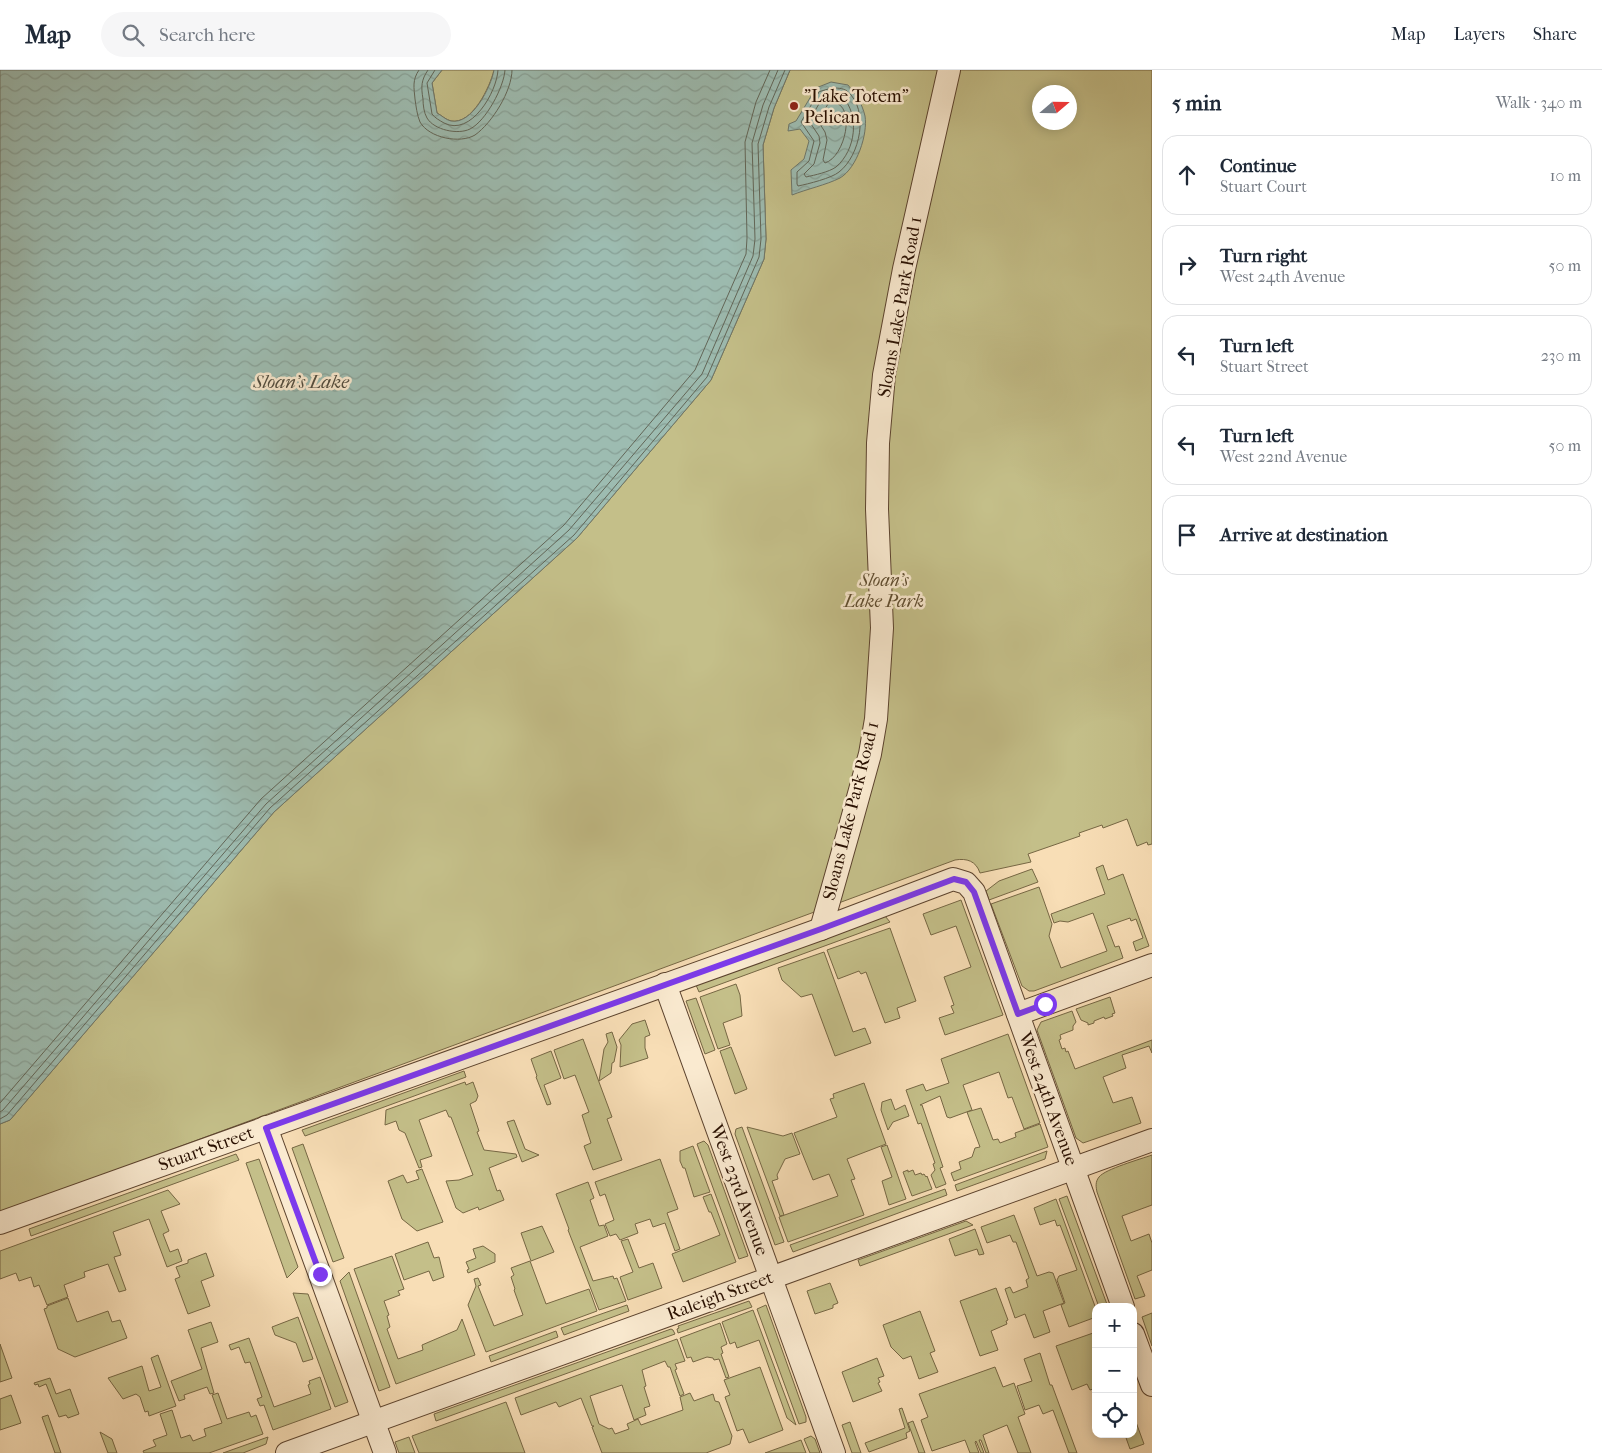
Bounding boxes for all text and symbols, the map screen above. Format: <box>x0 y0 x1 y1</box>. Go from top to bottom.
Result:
search box <box>101 12 451 57</box>
text: Map <box>25 21 71 49</box>
icon: search <box>119 21 147 49</box>
text: Search here <box>159 24 255 46</box>
text: Map <box>1391 24 1425 45</box>
text: Layers <box>1453 24 1505 45</box>
text: Share <box>1533 24 1577 45</box>
north arrow <box>1032 85 1077 130</box>
place label: "Lake Totem" Pelican <box>804 86 909 128</box>
text: 5 min <box>1172 91 1221 115</box>
text: Walk · 340 m <box>1496 93 1582 112</box>
marker: "Lake Totem" Pelican <box>788 100 800 112</box>
text: Continue <box>1220 155 1296 177</box>
icon: ahead <box>1173 161 1201 189</box>
text: 10 m <box>1550 166 1581 185</box>
text: Stuart Court <box>1220 177 1307 196</box>
street label: Sloans Lake Park Road 1 <box>874 215 926 399</box>
text: Turn right <box>1220 245 1307 267</box>
icon: right <box>1173 251 1201 279</box>
text: 50 m <box>1549 256 1581 275</box>
text: West 24th Avenue <box>1220 267 1345 286</box>
text: Turn left <box>1220 335 1294 357</box>
icon: left <box>1173 341 1201 369</box>
text: 230 m <box>1541 346 1581 365</box>
text: Stuart Street <box>1220 357 1309 376</box>
water label: Sloan's Lake <box>252 371 350 393</box>
text: Turn left <box>1220 425 1294 447</box>
icon: left <box>1173 431 1201 459</box>
text: 50 m <box>1549 436 1581 455</box>
text: West 22nd Avenue <box>1220 447 1347 466</box>
icon: arrive <box>1173 521 1201 549</box>
text: Arrive at destination <box>1220 524 1388 546</box>
park label: Sloan's Lake Park <box>842 570 924 612</box>
street label: Sloans Lake Park Road 1 <box>819 719 883 903</box>
route start <box>1034 993 1057 1016</box>
street label: West 24th Avenue <box>1014 1028 1082 1169</box>
street label: West 23rd Avenue <box>705 1121 773 1259</box>
street label: Stuart Street <box>156 1122 257 1176</box>
route end <box>309 1263 332 1286</box>
street label: Raleigh Street <box>664 1267 777 1325</box>
map controls <box>1092 1303 1137 1438</box>
button: + <box>1092 1303 1137 1348</box>
button: − <box>1092 1348 1137 1393</box>
button: locate <box>1092 1393 1137 1438</box>

